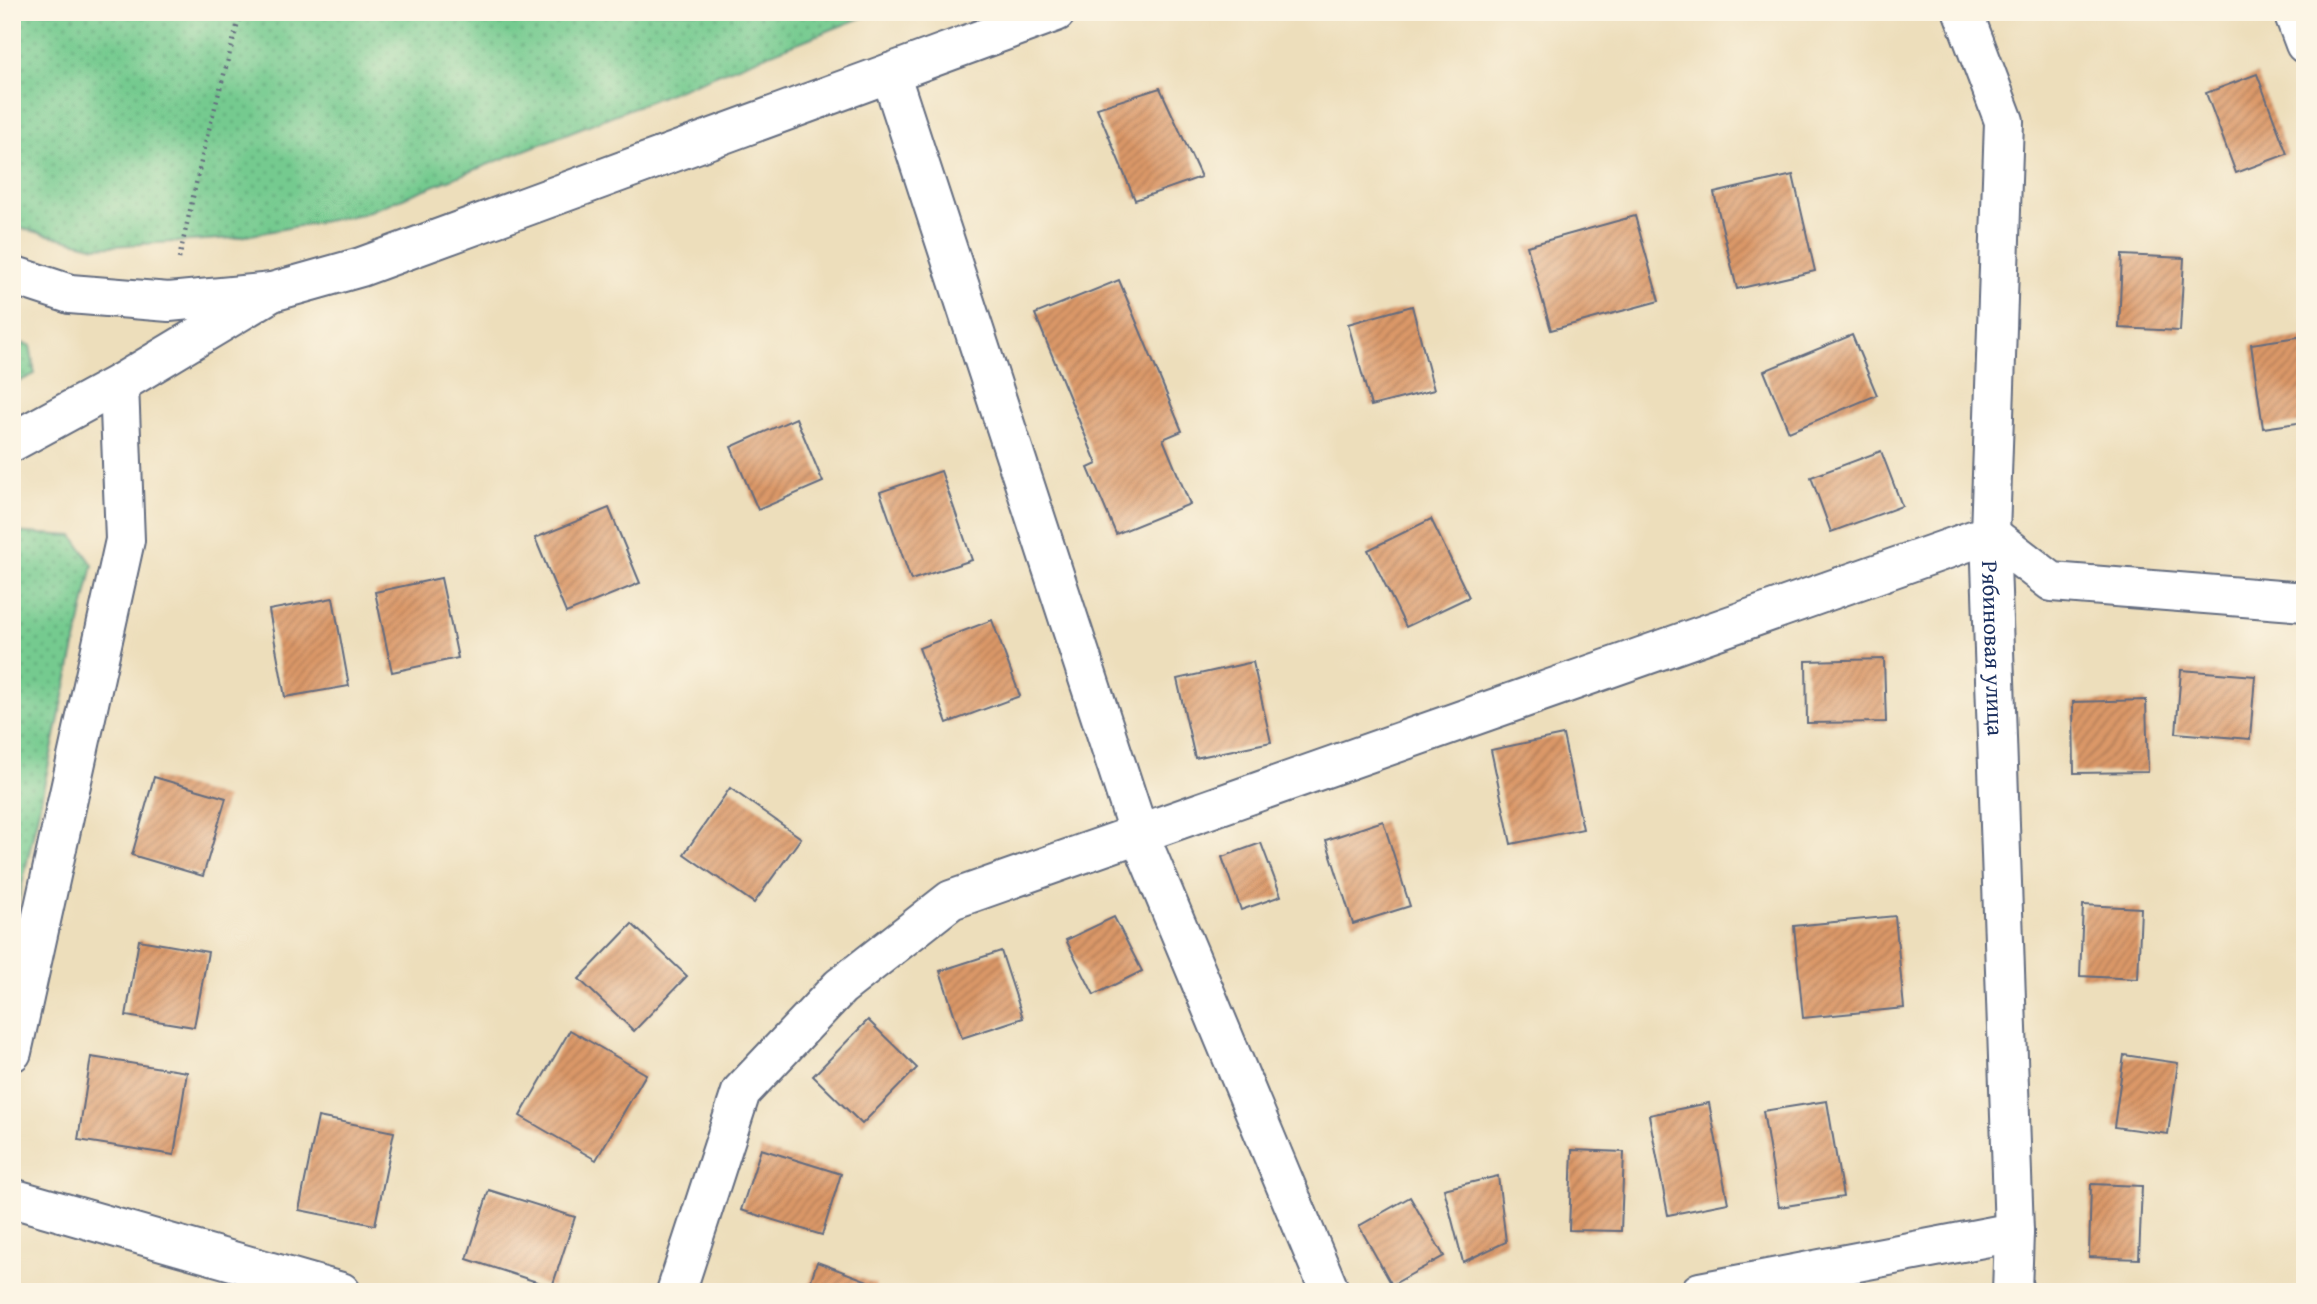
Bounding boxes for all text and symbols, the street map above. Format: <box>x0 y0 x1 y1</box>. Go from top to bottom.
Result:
street label: Рябиновая улица <box>1974 560 2013 737</box>

